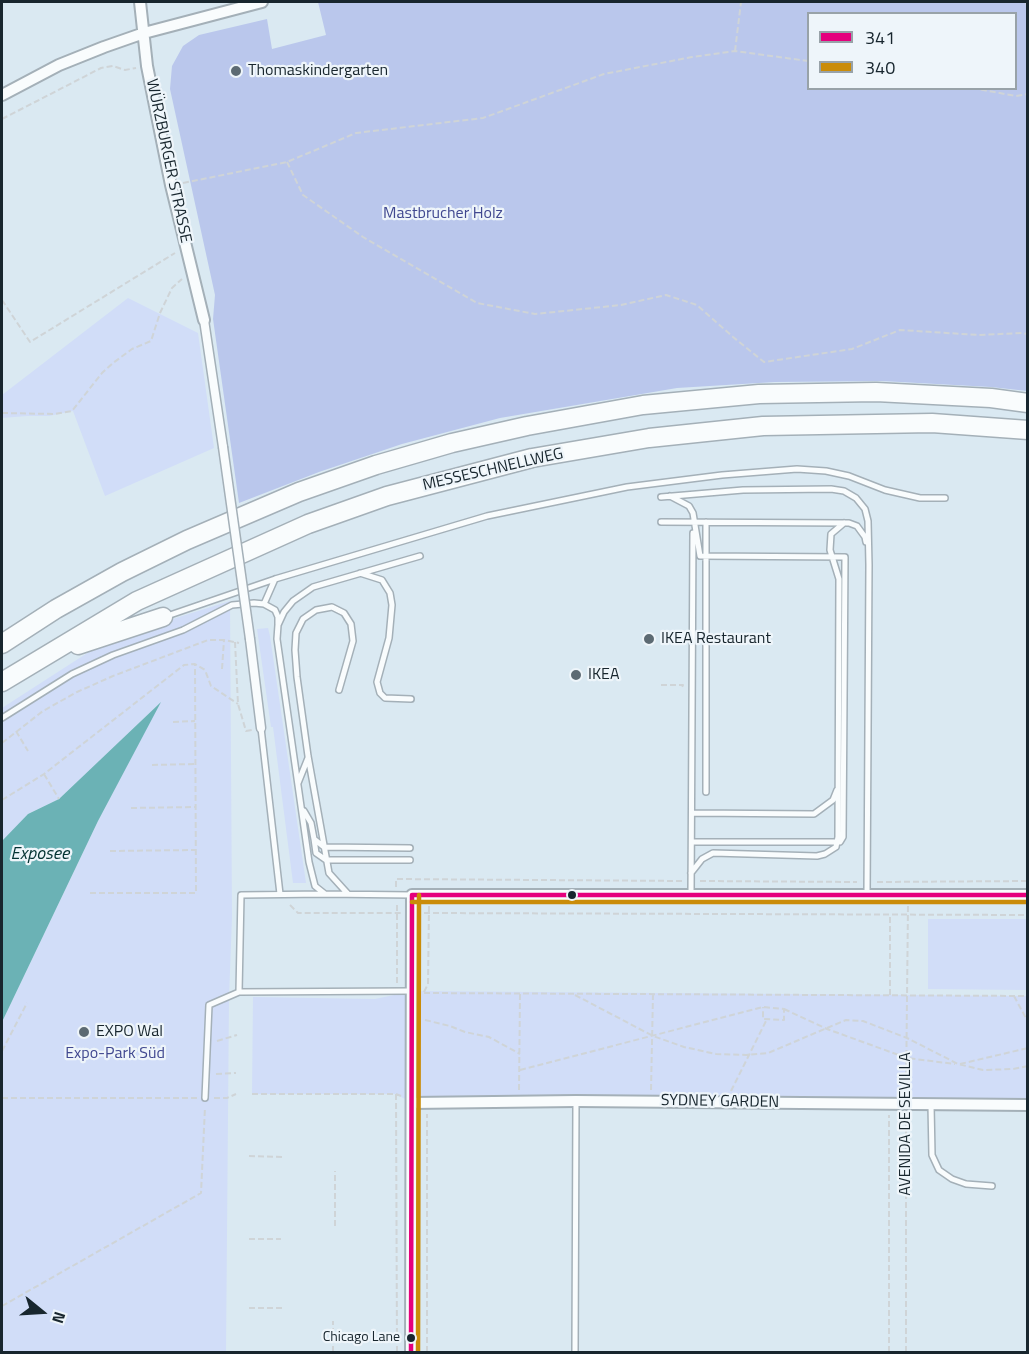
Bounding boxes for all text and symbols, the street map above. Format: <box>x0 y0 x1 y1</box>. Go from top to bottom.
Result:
legend <box>807 12 1017 90</box>
text: 341 <box>865 24 895 51</box>
text: 340 <box>865 54 895 81</box>
place label: Thomaskindergarten <box>248 61 388 81</box>
marker: Thomaskindergarten <box>229 64 243 78</box>
street label: WÜRZBURGER STRASSE <box>141 77 195 245</box>
park label: Mastbrucher Holz <box>383 204 503 224</box>
street label: MESSESCHNELLWEG <box>421 444 565 496</box>
place label: IKEA Restaurant <box>661 629 771 649</box>
marker: IKEA Restaurant <box>642 632 656 646</box>
place label: IKEA <box>588 665 619 685</box>
marker: IKEA <box>569 668 583 682</box>
water label: Exposee <box>11 844 69 866</box>
unlabelled marker <box>566 889 578 901</box>
place label: EXPO Wal <box>96 1022 163 1042</box>
marker: EXPO Wal <box>77 1025 91 1039</box>
park label: Expo-Park Süd <box>65 1044 165 1064</box>
street label: AVENIDA DE SEVILLA <box>896 1052 916 1196</box>
street label: SYDNEY GARDEN <box>661 1091 779 1113</box>
north arrow <box>12 1282 72 1342</box>
text: N <box>46 1309 72 1327</box>
place label: Chicago Lane <box>323 1330 400 1346</box>
marker: Chicago Lane <box>405 1332 417 1344</box>

